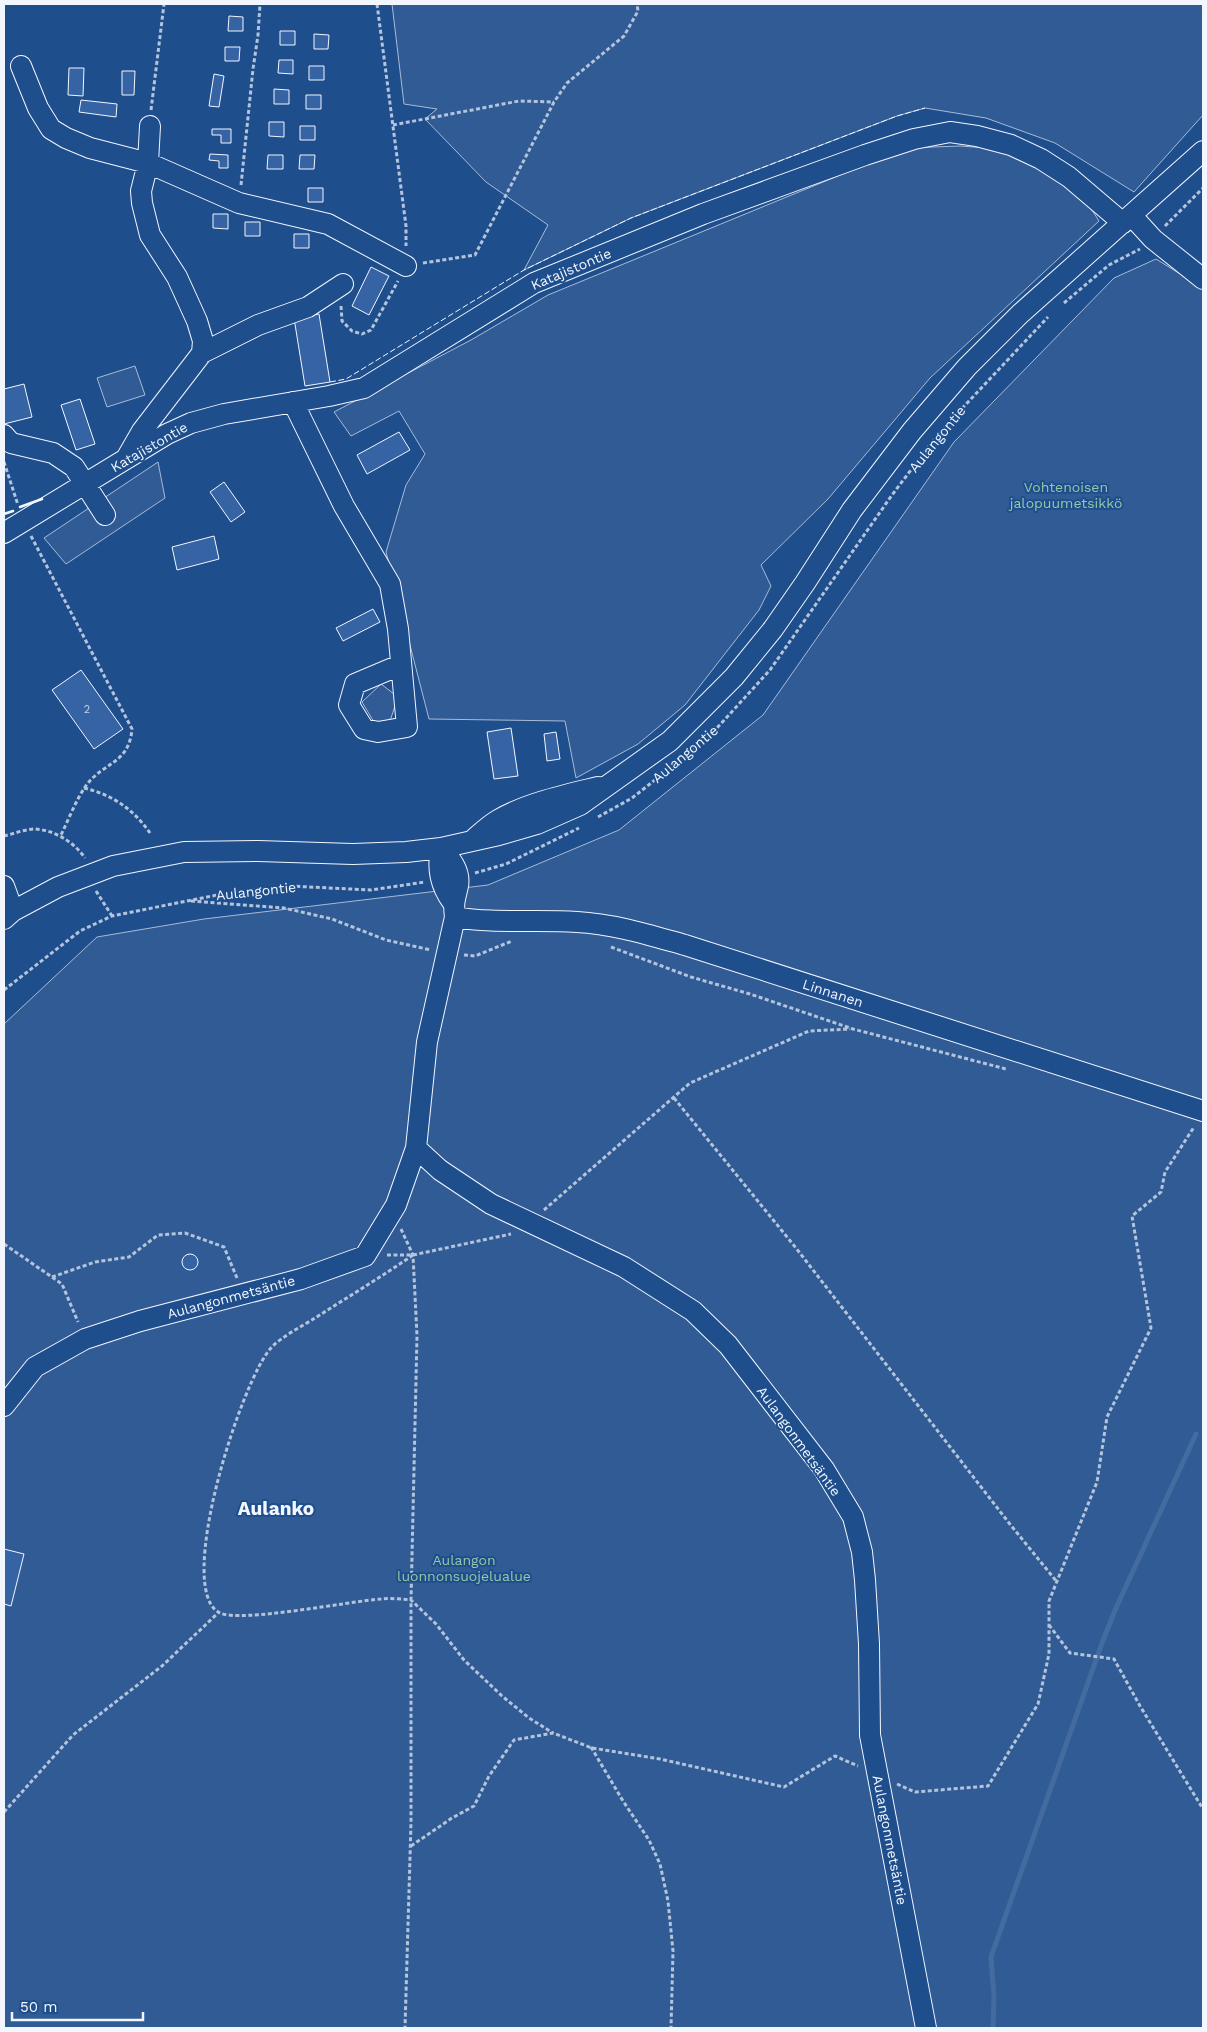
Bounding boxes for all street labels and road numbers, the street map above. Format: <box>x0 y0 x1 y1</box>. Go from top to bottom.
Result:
street label: Katajistontie <box>528 245 614 293</box>
street label: Aulangontie <box>905 403 969 475</box>
street label: Katajistontie <box>108 419 190 475</box>
street label: Aulangontie <box>649 722 721 786</box>
street label: Aulangontie <box>215 879 297 903</box>
street label: Linnanen <box>801 976 865 1010</box>
street label: Aulangonmetsäntie <box>165 1272 297 1322</box>
street label: Aulangonmetsäntie <box>754 1383 844 1499</box>
street label: Aulangonmetsäntie <box>870 1774 910 1906</box>

